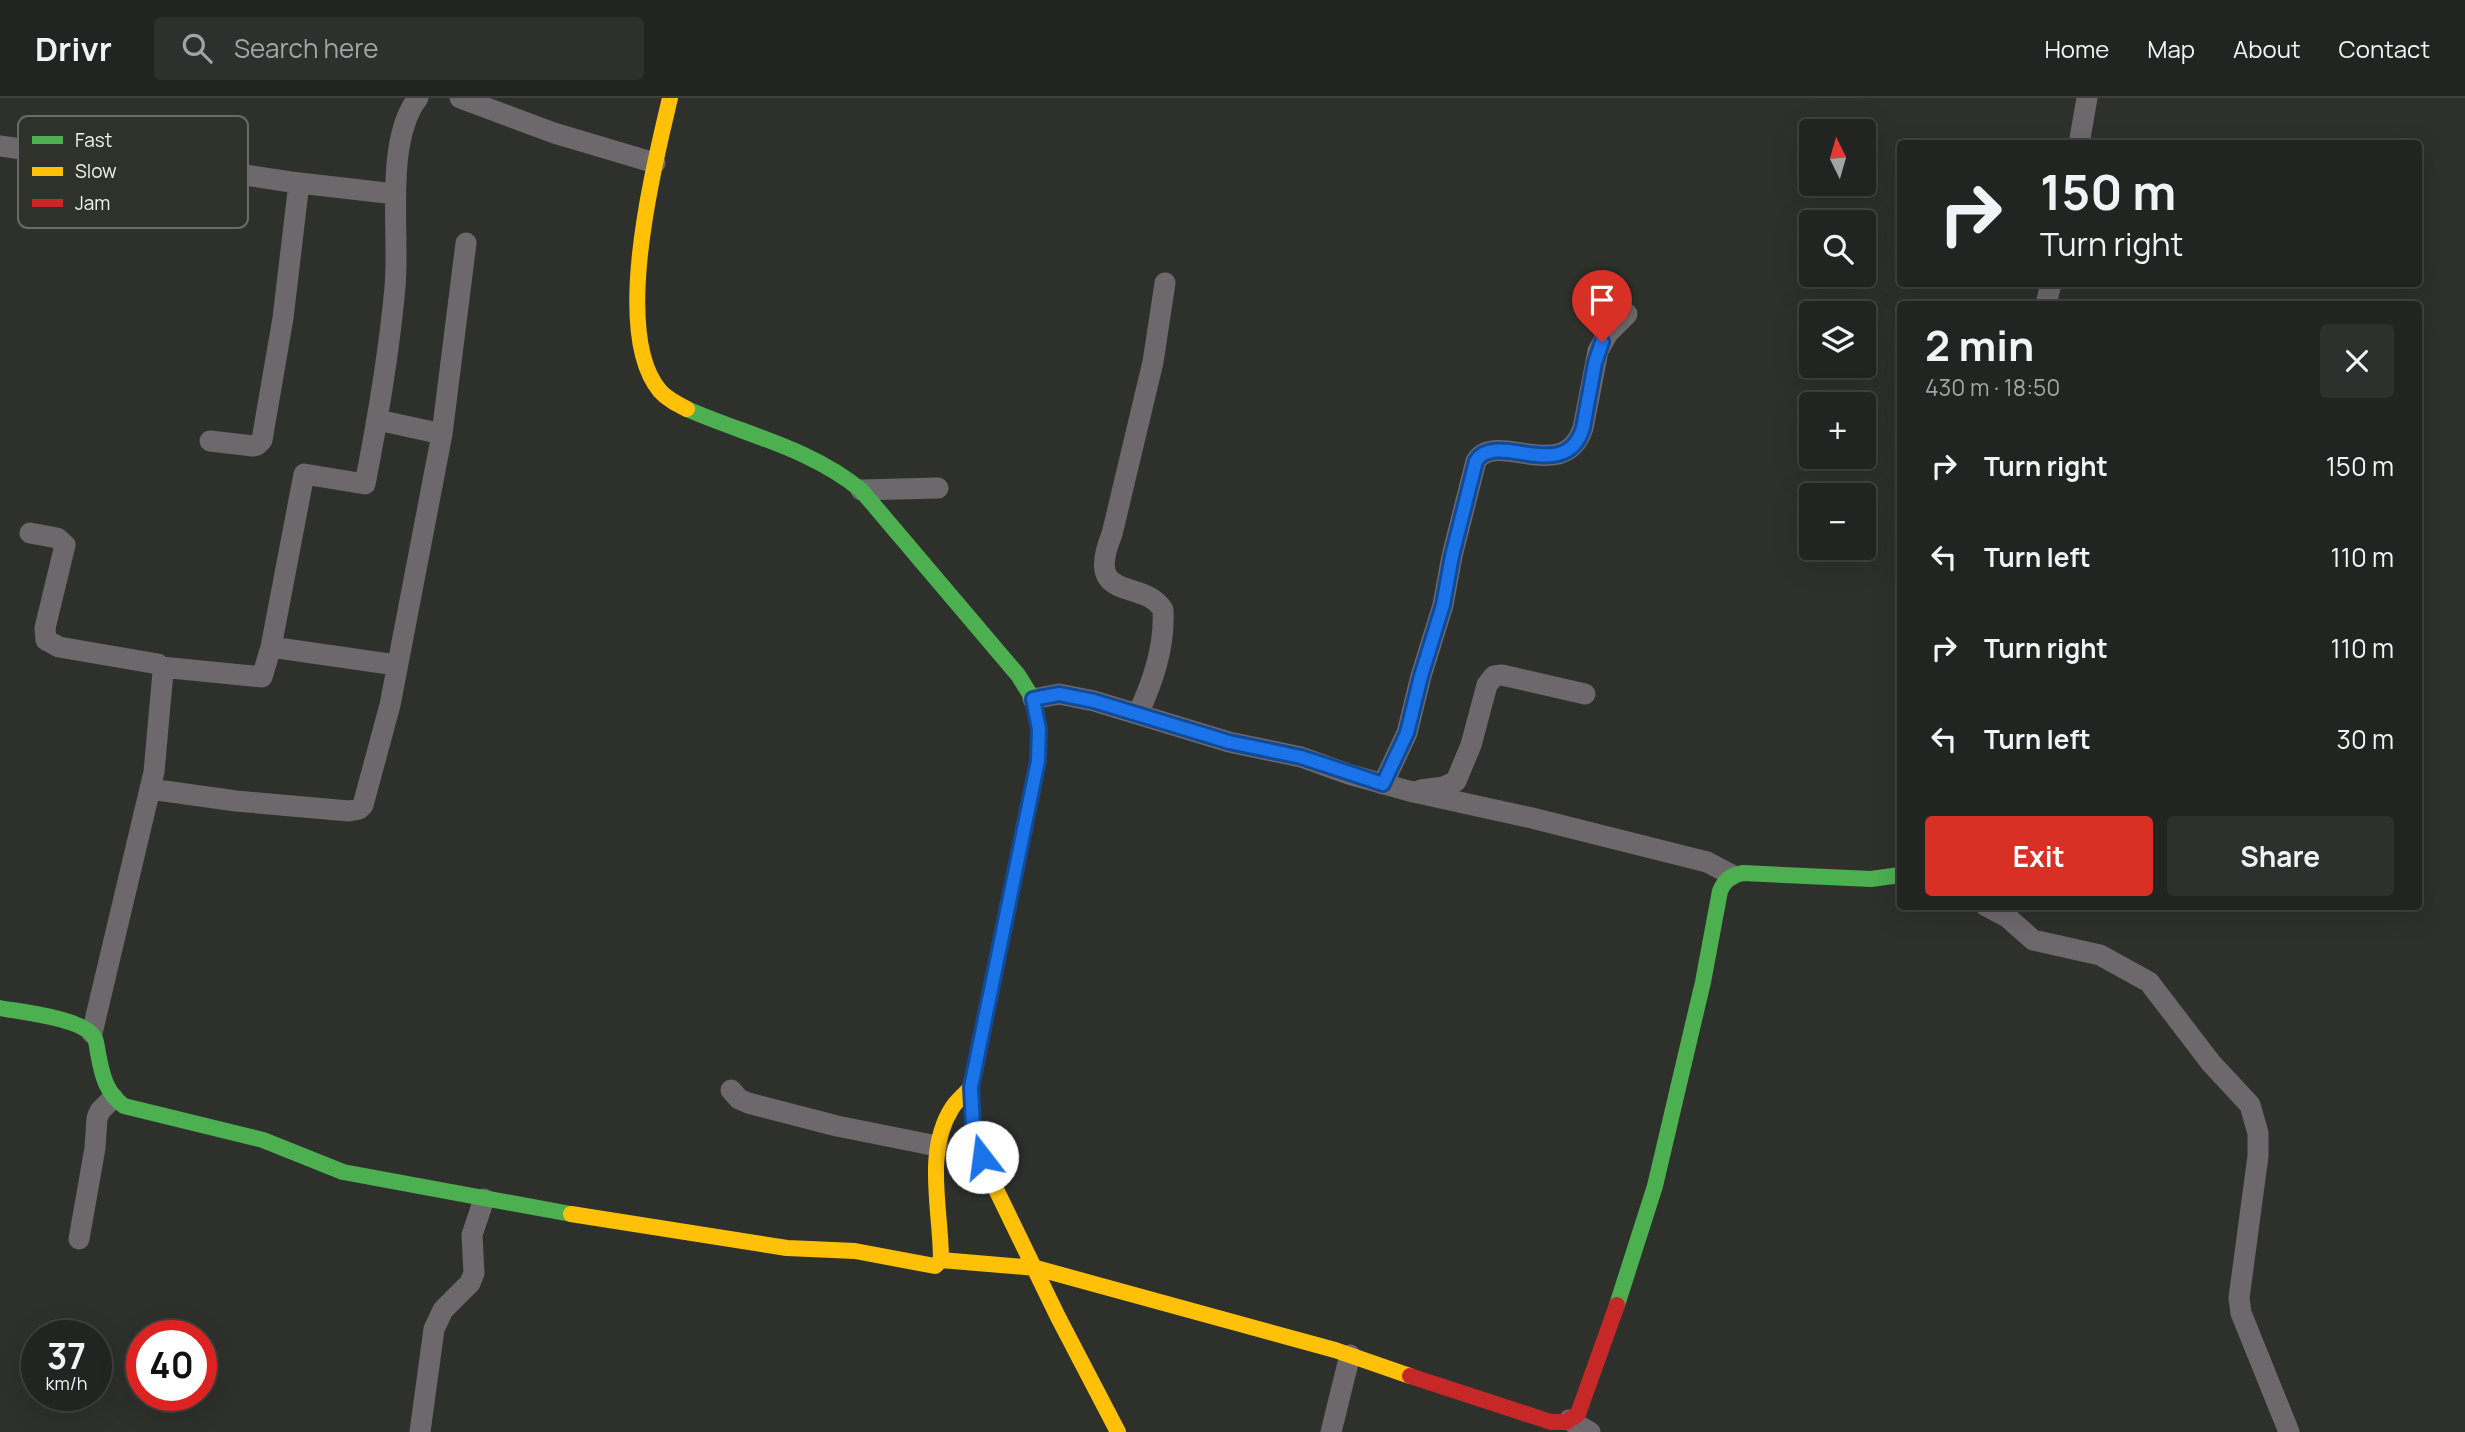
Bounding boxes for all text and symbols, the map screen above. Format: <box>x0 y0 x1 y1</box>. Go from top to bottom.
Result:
search box <box>154 17 644 80</box>
text: Drivr <box>35 26 112 71</box>
icon: search <box>178 29 216 67</box>
text: Search here <box>234 30 378 66</box>
text: Home <box>2044 32 2109 65</box>
text: Map <box>2147 32 2195 65</box>
text: About <box>2233 32 2301 65</box>
text: Contact <box>2339 32 2430 65</box>
legend <box>18 116 248 228</box>
north arrow <box>1799 119 1876 196</box>
map controls <box>1799 119 1876 560</box>
text: Fast <box>75 127 112 153</box>
text: Slow <box>75 158 117 184</box>
text: 150 m <box>2040 158 2176 225</box>
icon: right <box>1925 168 2016 259</box>
text: Jam <box>75 190 110 216</box>
button: search <box>1799 210 1876 287</box>
text: Turn right <box>2040 222 2183 266</box>
pin <box>1572 270 1632 342</box>
icon: arrive <box>1583 281 1621 319</box>
button: layers <box>1799 301 1876 378</box>
text: 2 min <box>1925 316 2034 374</box>
button: close <box>2320 324 2394 398</box>
text: 430 m · 18:50 <box>1925 371 2060 403</box>
button: + <box>1799 392 1876 469</box>
icon: right <box>1925 447 1963 485</box>
text: Turn right <box>1984 448 2108 484</box>
text: 150 m <box>2326 448 2394 484</box>
button: − <box>1799 483 1876 560</box>
icon: left <box>1925 538 1963 576</box>
text: Turn left <box>1984 539 2091 575</box>
text: 110 m <box>2331 539 2394 575</box>
icon: right <box>1925 629 1963 667</box>
text: Turn right <box>1984 630 2108 666</box>
text: 110 m <box>2331 630 2394 666</box>
icon: left <box>1925 720 1963 758</box>
text: Turn left <box>1984 721 2091 757</box>
text: 30 m <box>2337 721 2394 757</box>
button: Exit <box>1925 816 2153 896</box>
button: Share <box>2167 816 2394 896</box>
position arrow <box>945 1120 1019 1194</box>
speed limit sign: 40 <box>126 1320 217 1411</box>
text: 37 <box>47 1332 86 1380</box>
text: km/h <box>46 1371 87 1395</box>

